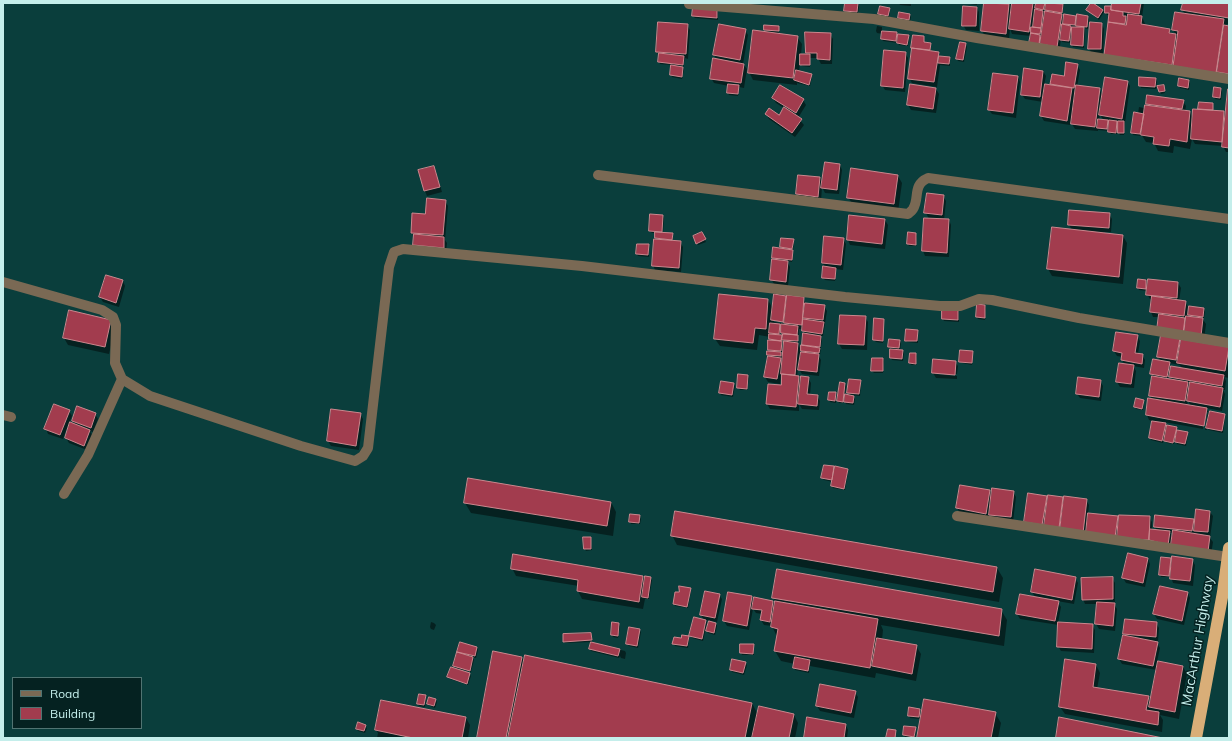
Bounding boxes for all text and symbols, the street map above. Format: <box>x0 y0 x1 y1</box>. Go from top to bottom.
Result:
street label: MacArthur Highway <box>1178 575 1218 707</box>
legend <box>12 677 142 729</box>
text: Road <box>50 686 79 701</box>
text: Building <box>50 706 95 721</box>

